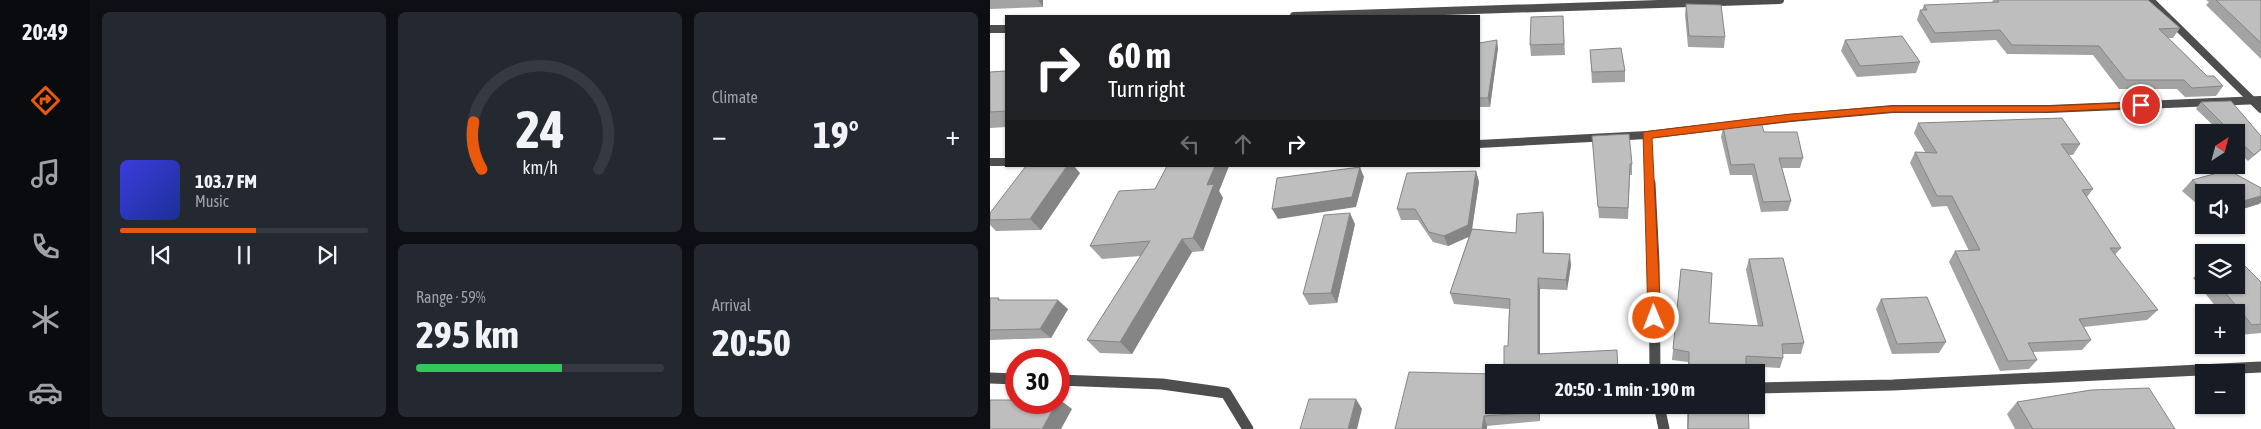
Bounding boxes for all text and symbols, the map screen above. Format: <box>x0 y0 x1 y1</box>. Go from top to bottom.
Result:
text: 20:49 <box>22 19 68 45</box>
icon: right <box>1025 35 1090 100</box>
text: 60 m <box>1108 35 1171 75</box>
text: Turn right <box>1108 76 1185 102</box>
icon: directions <box>28 83 63 118</box>
pin <box>2120 84 2162 126</box>
text: Climate <box>712 88 758 106</box>
icon: arrive <box>2127 91 2155 119</box>
text: 24 <box>516 99 564 159</box>
text: 19° <box>813 113 859 156</box>
text: − <box>712 119 727 151</box>
text: + <box>945 119 960 151</box>
north arrow <box>2195 124 2245 174</box>
map controls <box>2195 124 2245 414</box>
icon: left <box>1176 130 1204 158</box>
icon: ahead <box>1229 130 1257 158</box>
icon: right <box>1282 130 1310 158</box>
icon: music <box>28 156 63 191</box>
text: km/h <box>522 157 558 178</box>
text: 103.7 FM <box>195 170 257 192</box>
button: sound <box>2195 184 2245 234</box>
text: Music <box>195 192 229 210</box>
icon: phone <box>28 229 63 264</box>
icon: previous <box>147 241 175 269</box>
icon: pause <box>230 241 258 269</box>
icon: next <box>313 241 341 269</box>
button: layers <box>2195 244 2245 294</box>
text: Range · 59% <box>416 288 486 306</box>
position arrow <box>1627 291 1679 343</box>
text: Arrival <box>712 296 751 314</box>
icon: climate <box>28 302 63 337</box>
button: + <box>2195 304 2245 354</box>
text: 295 km <box>416 313 519 356</box>
text: 20:50 <box>712 321 791 364</box>
speed limit sign: 30 <box>1005 349 1070 414</box>
button: − <box>2195 364 2245 414</box>
icon: car <box>28 375 63 410</box>
text: 20:50 · 1 min · 190 m <box>1555 378 1695 400</box>

